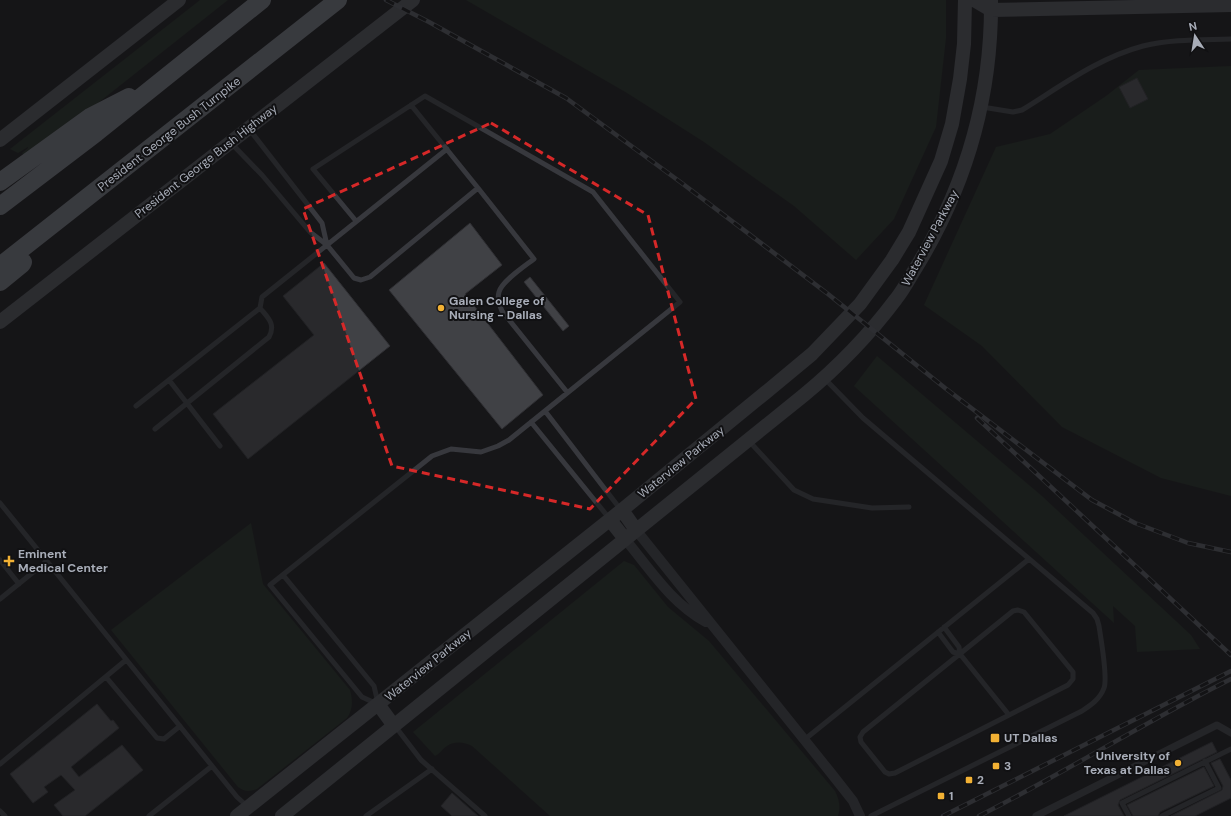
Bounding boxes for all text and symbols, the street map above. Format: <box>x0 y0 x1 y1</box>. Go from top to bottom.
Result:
north arrow <box>1175 16 1215 56</box>
text: N <box>1188 19 1198 34</box>
street label: President George Bush Turnpike <box>94 73 244 195</box>
street label: President George Bush Highway <box>131 100 281 222</box>
street label: Waterview Parkway <box>898 187 962 289</box>
place label: Galen College of Nursing - Dallas <box>449 293 544 323</box>
marker: Galen College of Nursing - Dallas <box>436 303 446 313</box>
street label: Waterview Parkway <box>634 422 728 502</box>
place label: Eminent Medical Center <box>18 546 108 576</box>
marker: Eminent Medical Center <box>3 555 15 567</box>
street label: Waterview Parkway <box>381 625 475 705</box>
place label: UT Dallas <box>1004 730 1058 746</box>
marker: UT Dallas <box>989 732 1001 744</box>
place label: University of Texas at Dallas <box>1084 748 1170 778</box>
place label: 3 <box>1004 758 1011 774</box>
marker: University of Texas at Dallas <box>1173 758 1183 768</box>
marker: 3 <box>991 761 1001 771</box>
place label: 2 <box>977 772 984 788</box>
marker: 2 <box>964 775 974 785</box>
place label: 1 <box>949 788 953 804</box>
marker: 1 <box>936 791 946 801</box>

